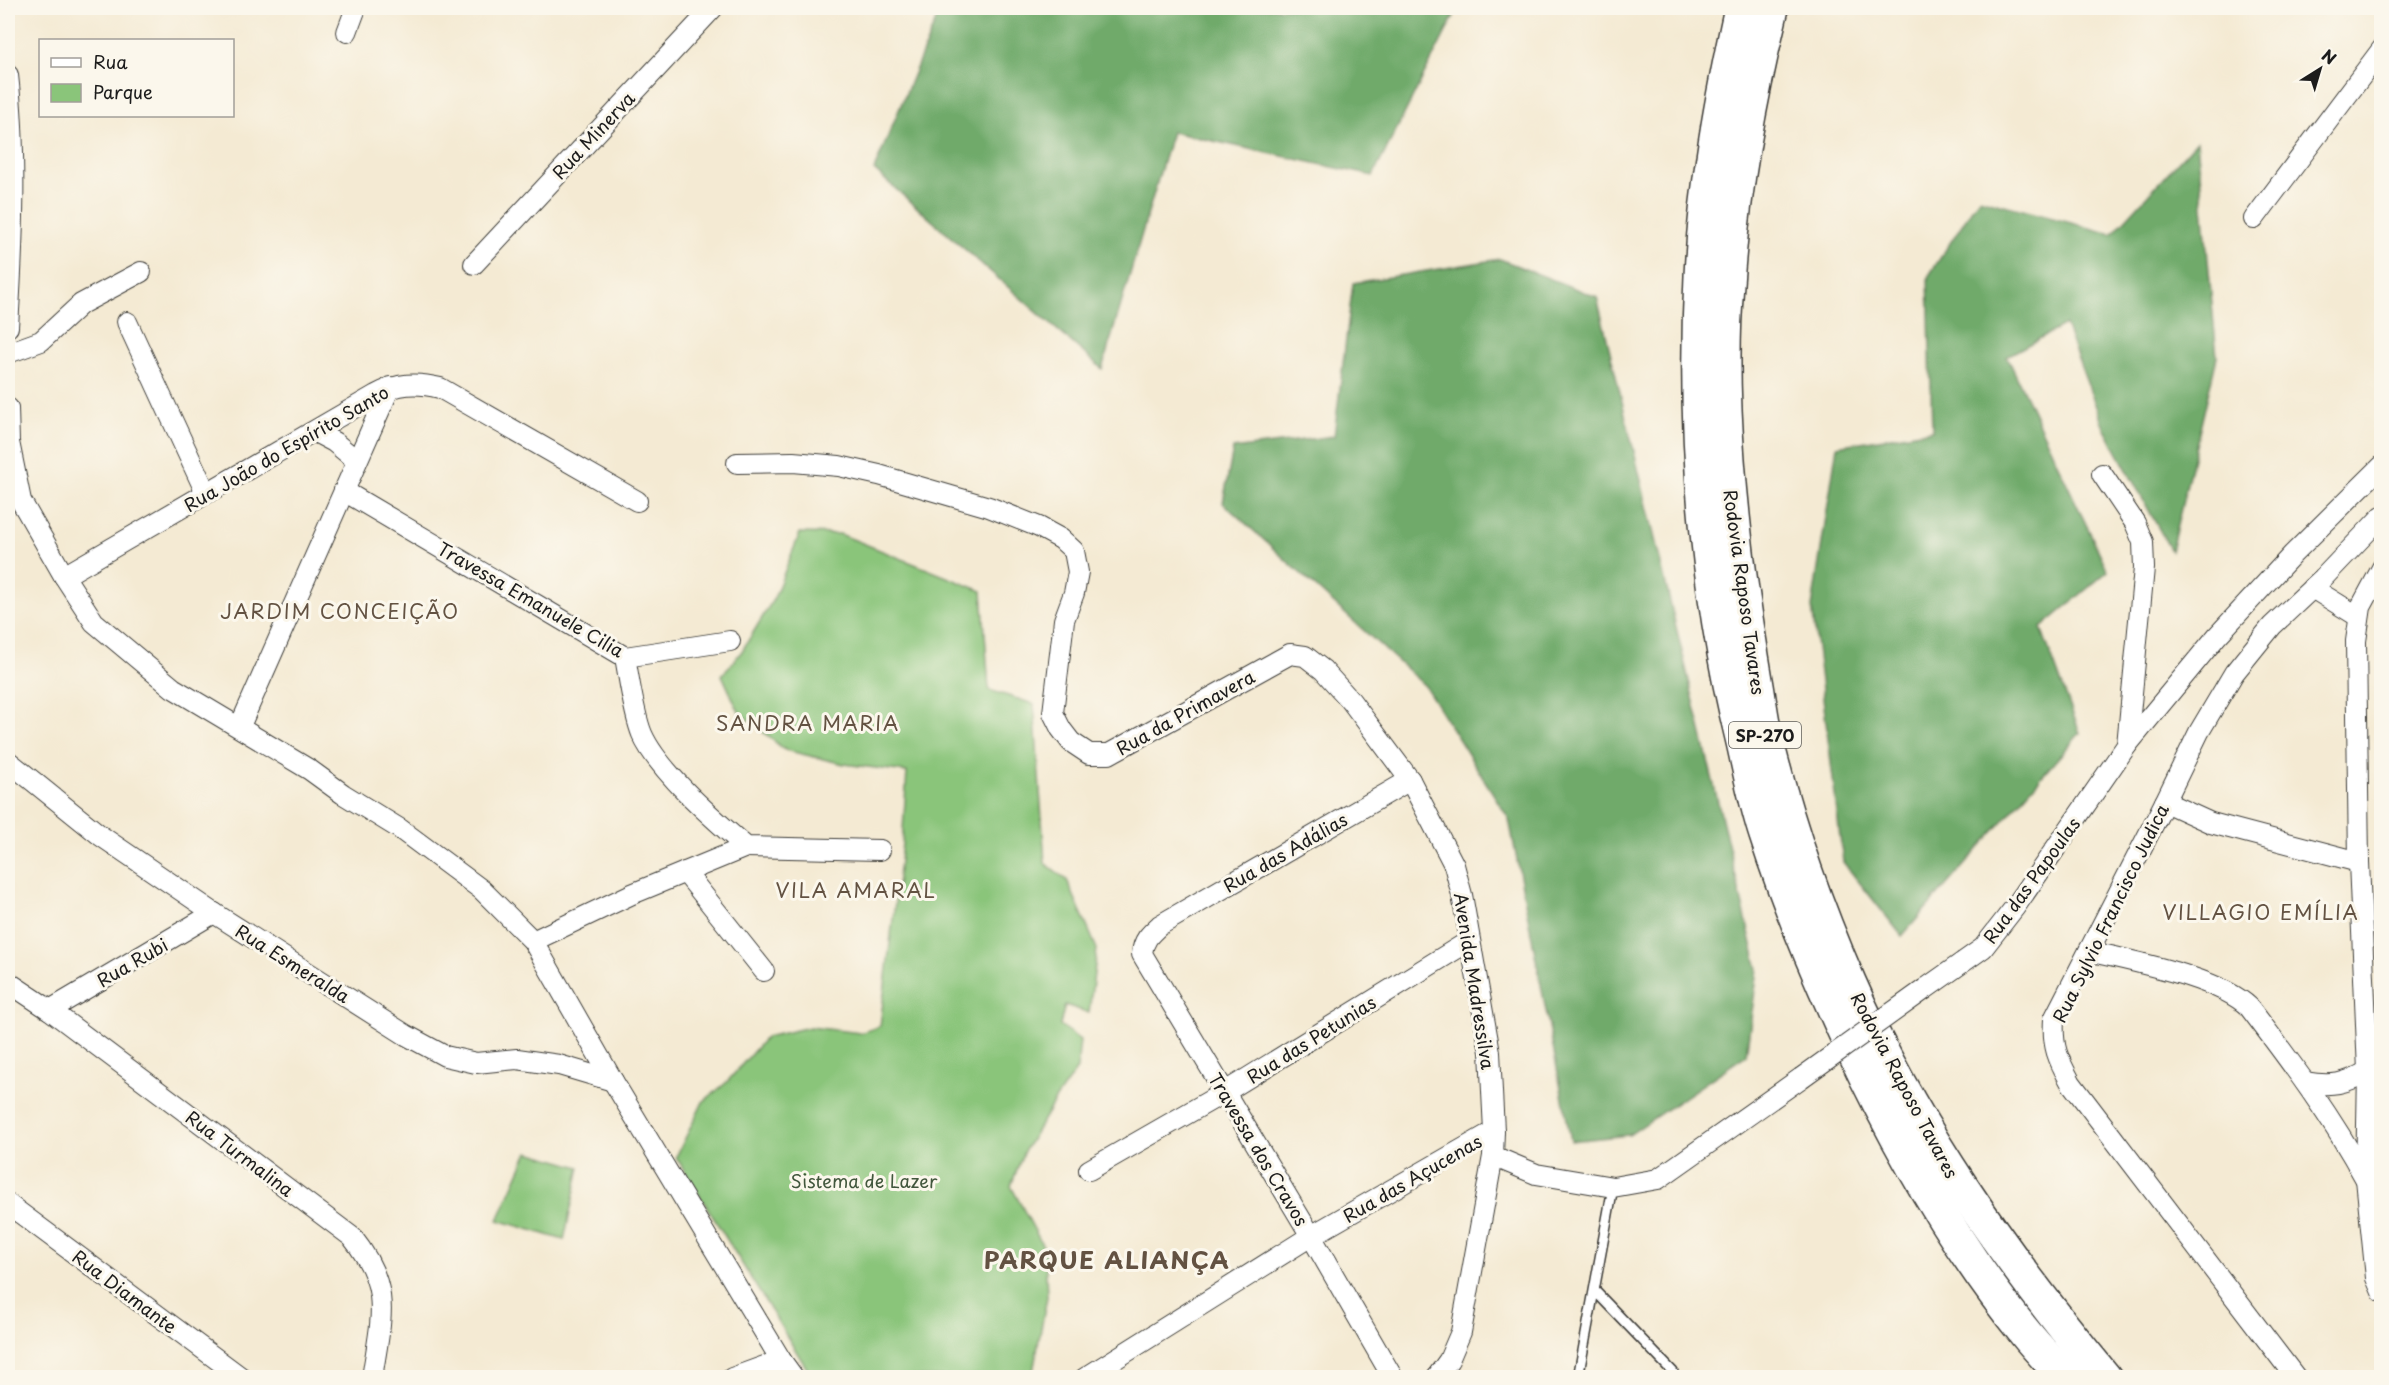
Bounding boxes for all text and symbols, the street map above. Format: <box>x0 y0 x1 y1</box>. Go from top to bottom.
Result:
legend <box>39 39 234 117</box>
north arrow <box>2290 39 2350 99</box>
text: N <box>2317 43 2342 70</box>
text: Rua <box>93 48 128 75</box>
text: Parque <box>93 78 153 105</box>
street label: Rua Minerva <box>545 85 641 185</box>
street label: Rua João do Espírito Santo <box>179 378 393 518</box>
street label: Rodovia Raposo Tavares <box>1717 488 1773 696</box>
street label: Travessa Emanuele Cilia <box>433 534 629 664</box>
district label: JARDIM CONCEIÇÃO <box>220 596 460 626</box>
street label: Rua da Primavera <box>1111 663 1259 761</box>
district label: SANDRA MARIA <box>716 708 900 738</box>
road number: SP-270 <box>1729 722 1801 748</box>
street label: Rua Sylvio Francisco Judica <box>2045 799 2175 1027</box>
street label: Rua das Adálias <box>1218 805 1352 899</box>
street label: Rua das Papoulas <box>1976 811 2086 949</box>
district label: VILA AMARAL <box>776 875 936 905</box>
street label: Avenida Madressilva <box>1448 891 1502 1071</box>
district label: VILLAGIO EMÍLIA <box>2163 897 2359 927</box>
street label: Rua Esmeralda <box>230 917 356 1009</box>
street label: Rua Rubi <box>91 931 173 993</box>
street label: Rodovia Raposo Tavares <box>1844 987 1966 1183</box>
street label: Rua das Petunias <box>1241 988 1381 1090</box>
street label: Travessa dos Cravos <box>1202 1067 1316 1231</box>
street label: Rua Turmalina <box>180 1103 300 1203</box>
street label: Rua das Açucenas <box>1338 1127 1486 1229</box>
park label: Sistema de Lazer <box>791 1167 938 1194</box>
district label: PARQUE ALIANÇA <box>984 1241 1230 1277</box>
street label: Rua Diamante <box>67 1243 183 1339</box>

